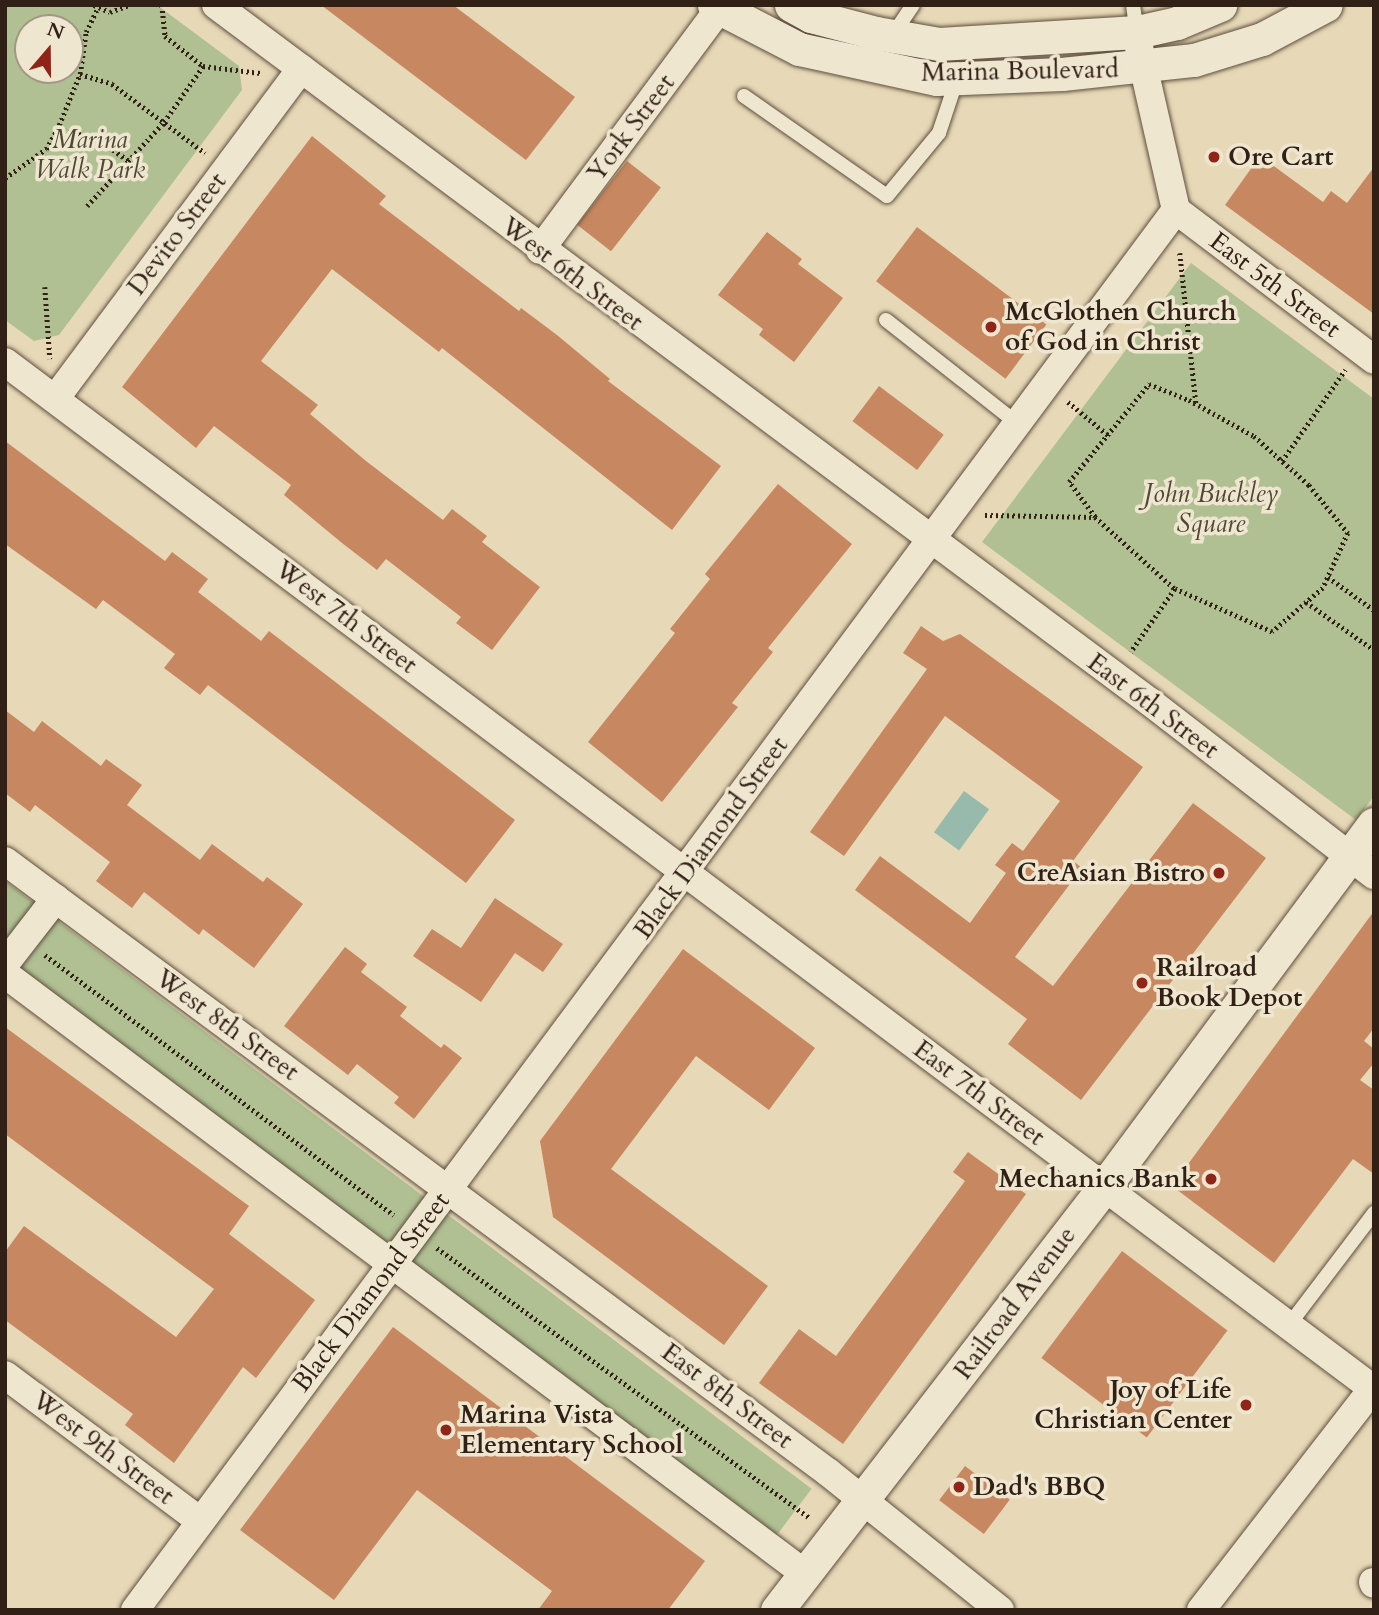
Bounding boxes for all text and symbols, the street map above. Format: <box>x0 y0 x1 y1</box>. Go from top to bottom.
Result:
north arrow <box>14 14 84 84</box>
text: N <box>43 16 68 46</box>
street label: Marina Boulevard <box>921 54 1119 88</box>
street label: York Street <box>581 68 681 188</box>
park label: Marina Walk Park <box>35 124 145 186</box>
place label: Ore Cart <box>1228 141 1334 173</box>
marker: Ore Cart <box>1206 149 1222 165</box>
street label: Devito Street <box>121 167 233 301</box>
street label: West 6th Street <box>495 210 649 338</box>
street label: East 5th Street <box>1203 225 1347 345</box>
place label: McGlothen Church of God in Christ <box>1005 296 1236 358</box>
marker: McGlothen Church of God in Christ <box>983 319 999 335</box>
park label: John Buckley Square <box>1144 478 1278 540</box>
street label: West 7th Street <box>269 553 423 681</box>
street label: East 6th Street <box>1081 646 1225 766</box>
street label: Black Diamond Street <box>627 731 795 945</box>
place label: CreAsian Bistro <box>1017 857 1205 889</box>
marker: CreAsian Bistro <box>1211 865 1227 881</box>
place label: Railroad Book Depot <box>1156 952 1302 1014</box>
street label: West 8th Street <box>149 962 305 1088</box>
marker: Railroad Book Depot <box>1134 975 1150 991</box>
street label: East 7th Street <box>907 1033 1051 1153</box>
place label: Mechanics Bank <box>998 1163 1197 1195</box>
marker: Mechanics Bank <box>1203 1171 1219 1187</box>
street label: Black Diamond Street <box>286 1186 456 1398</box>
street label: Railroad Avenue <box>947 1221 1083 1385</box>
street label: East 8th Street <box>655 1336 799 1456</box>
place label: Joy of Life Christian Center <box>1034 1374 1232 1436</box>
street label: West 9th Street <box>26 1384 180 1512</box>
marker: Joy of Life Christian Center <box>1238 1397 1254 1413</box>
place label: Marina Vista Elementary School <box>460 1399 683 1460</box>
marker: Marina Vista Elementary School <box>438 1422 454 1438</box>
place label: Dad's BBQ <box>973 1471 1105 1503</box>
marker: Dad's BBQ <box>951 1479 967 1495</box>

